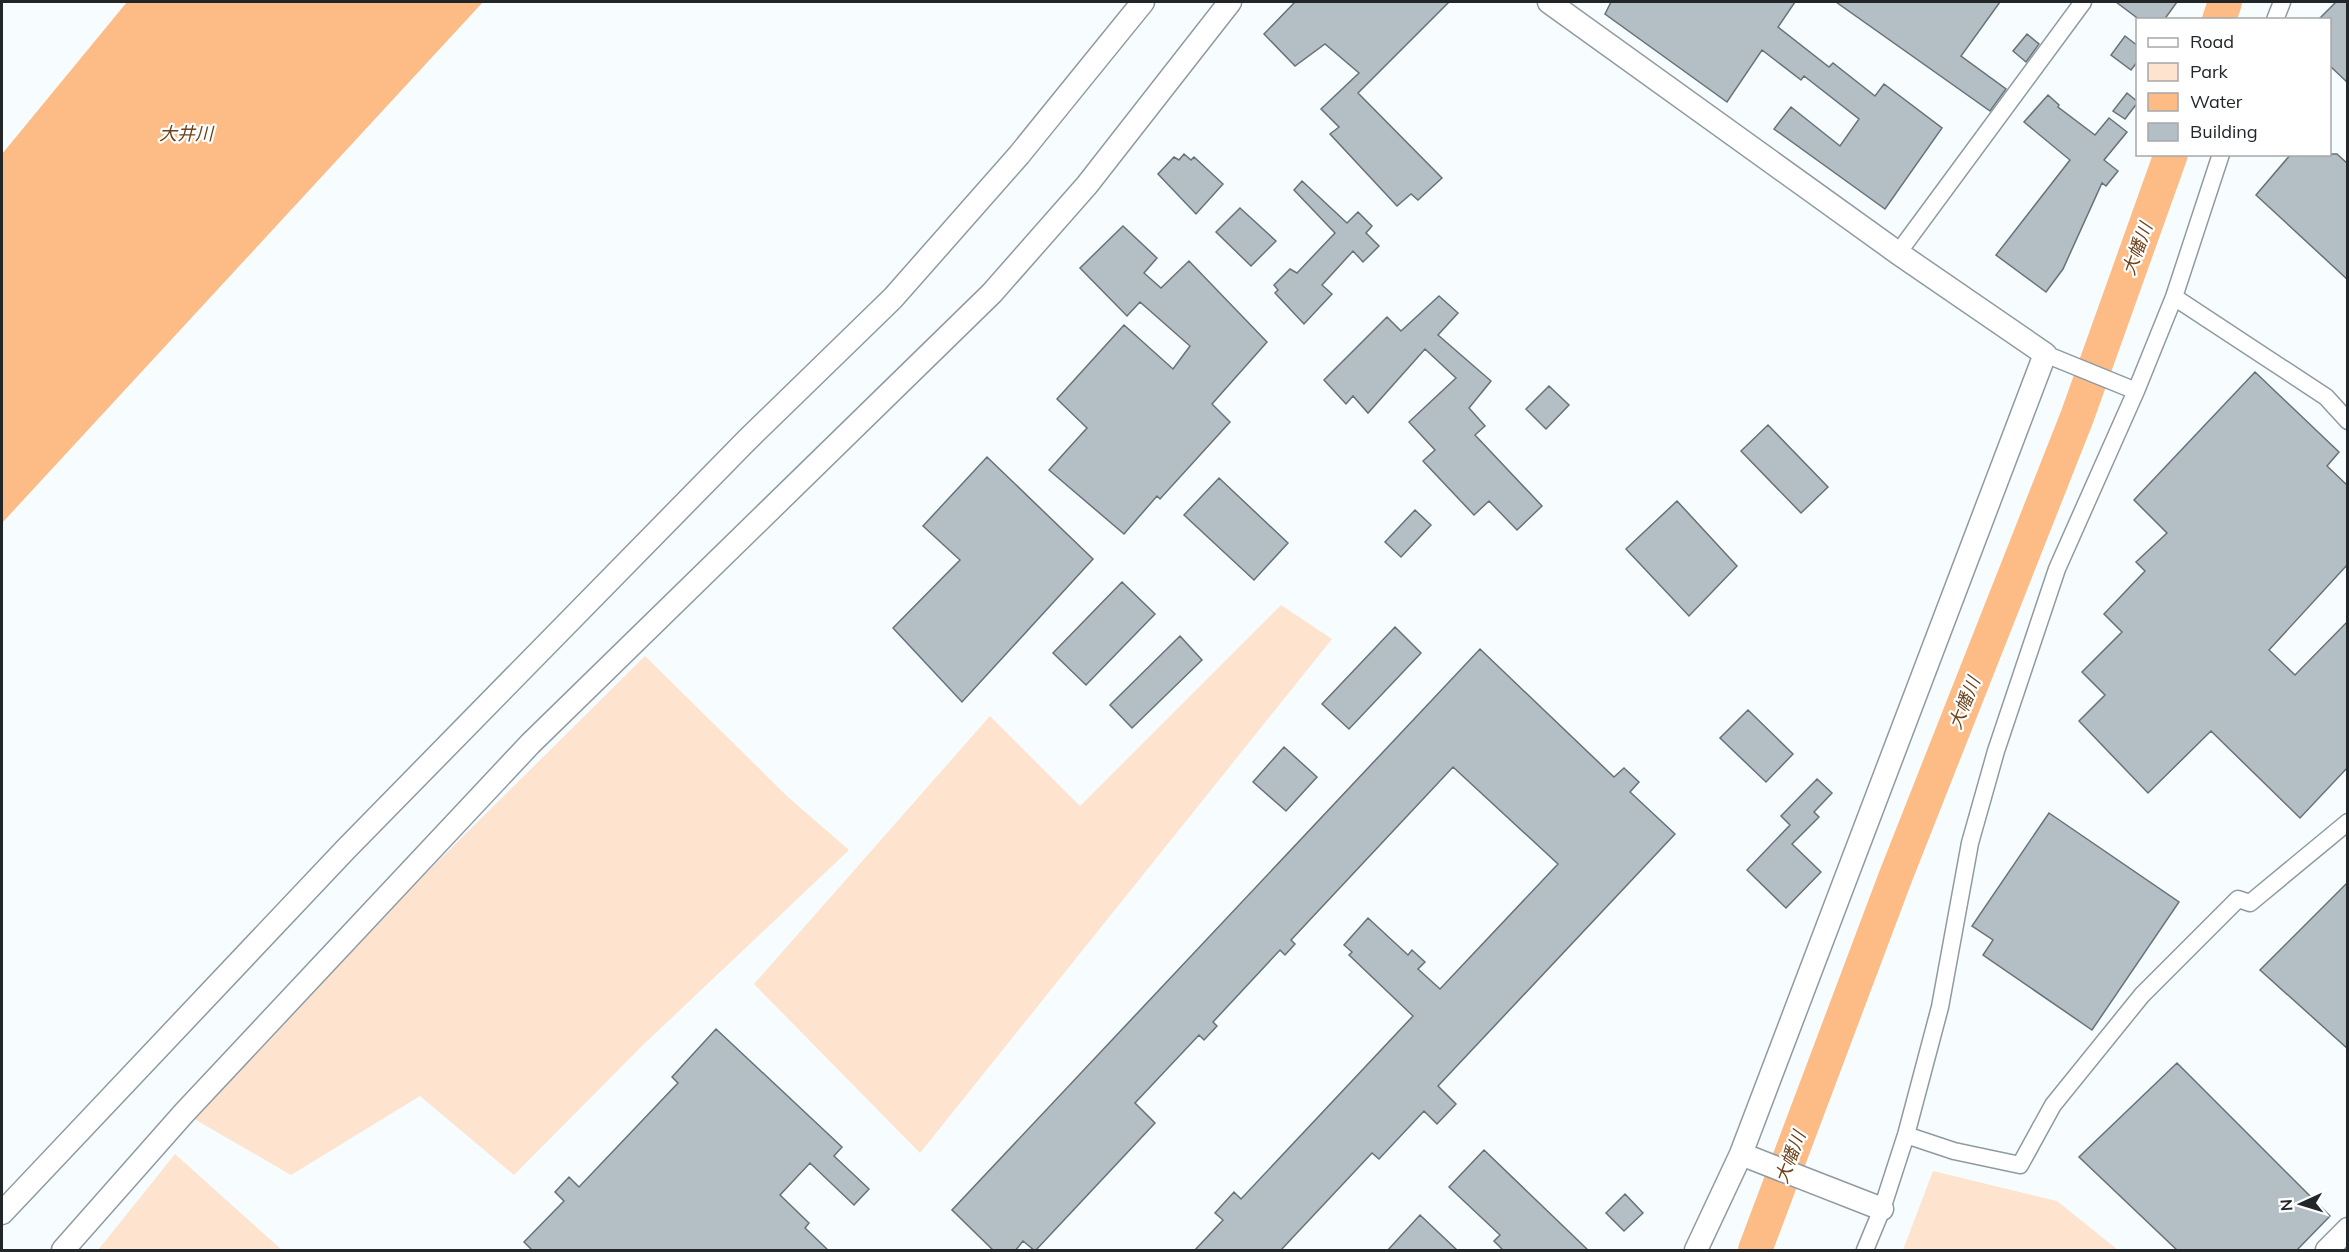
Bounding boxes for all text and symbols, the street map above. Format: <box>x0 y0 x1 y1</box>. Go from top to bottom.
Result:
legend <box>2136 18 2331 156</box>
text: Road <box>2190 30 2234 53</box>
text: Park <box>2190 60 2229 83</box>
text: Water <box>2190 90 2243 113</box>
text: Building <box>2190 120 2258 143</box>
water label: 大井川 <box>159 122 215 145</box>
water label: 大幡川 <box>2117 218 2158 278</box>
water label: 大幡川 <box>1943 672 1986 732</box>
water label: 大幡川 <box>1770 1126 1811 1186</box>
north arrow <box>2271 1174 2331 1234</box>
text: N <box>2276 1198 2296 1212</box>

